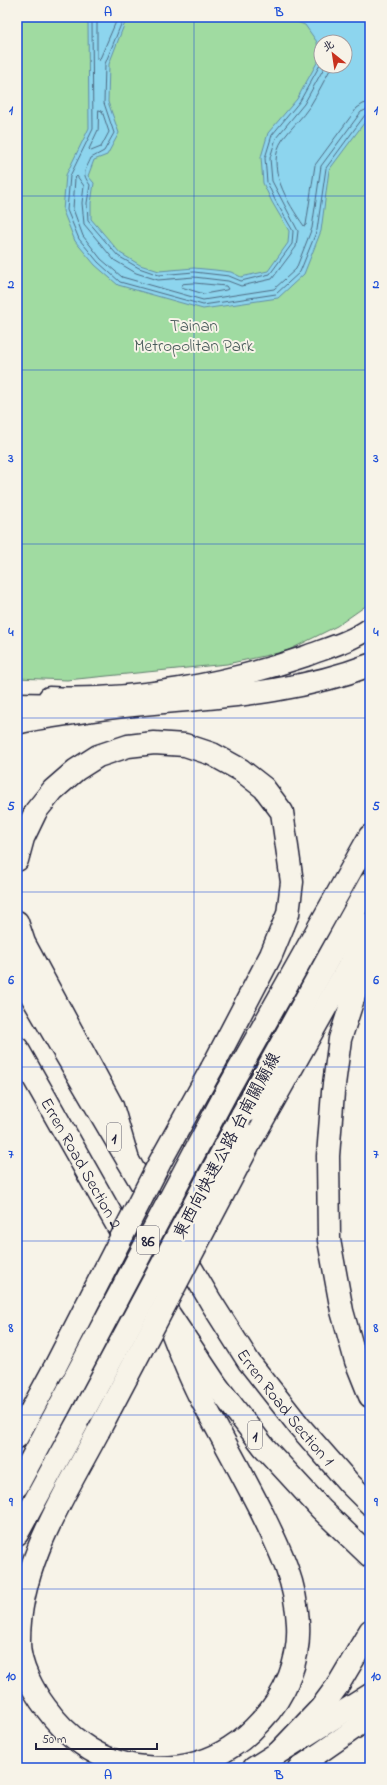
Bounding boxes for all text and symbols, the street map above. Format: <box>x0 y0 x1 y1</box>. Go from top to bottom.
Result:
text: A <box>104 3 112 22</box>
text: B <box>274 3 284 22</box>
north arrow <box>313 34 353 74</box>
text: 北 <box>320 37 337 56</box>
text: 1 <box>9 101 14 120</box>
text: 1 <box>374 101 379 120</box>
text: 2 <box>7 275 15 294</box>
text: 2 <box>372 275 380 294</box>
park label: Tainan Metropolitan Park <box>134 314 254 359</box>
text: 3 <box>7 449 14 468</box>
text: 3 <box>372 449 379 468</box>
text: 4 <box>7 623 14 642</box>
text: 4 <box>372 623 379 642</box>
text: 5 <box>7 797 15 816</box>
text: 5 <box>372 797 380 816</box>
text: 6 <box>7 971 14 990</box>
text: 6 <box>372 971 379 990</box>
street label: 東西向快速公路 台南關廟線 <box>167 1048 287 1244</box>
street label: Erren Road Section 2 <box>34 1093 128 1234</box>
road number: 1 <box>107 1123 121 1151</box>
text: 7 <box>8 1145 14 1164</box>
text: 7 <box>373 1145 379 1164</box>
road number: 86 <box>137 1226 159 1254</box>
text: 8 <box>8 1319 14 1338</box>
text: 8 <box>373 1319 379 1338</box>
street label: Erren Road Section 1 <box>235 1343 339 1469</box>
road number: 1 <box>248 1421 262 1449</box>
text: 9 <box>8 1493 14 1512</box>
text: 9 <box>373 1493 379 1512</box>
text: 10 <box>6 1667 16 1686</box>
text: 10 <box>371 1667 381 1686</box>
scale bar <box>36 1725 157 1751</box>
text: 50 m <box>42 1731 66 1749</box>
text: A <box>104 1766 112 1785</box>
text: B <box>274 1766 284 1785</box>

